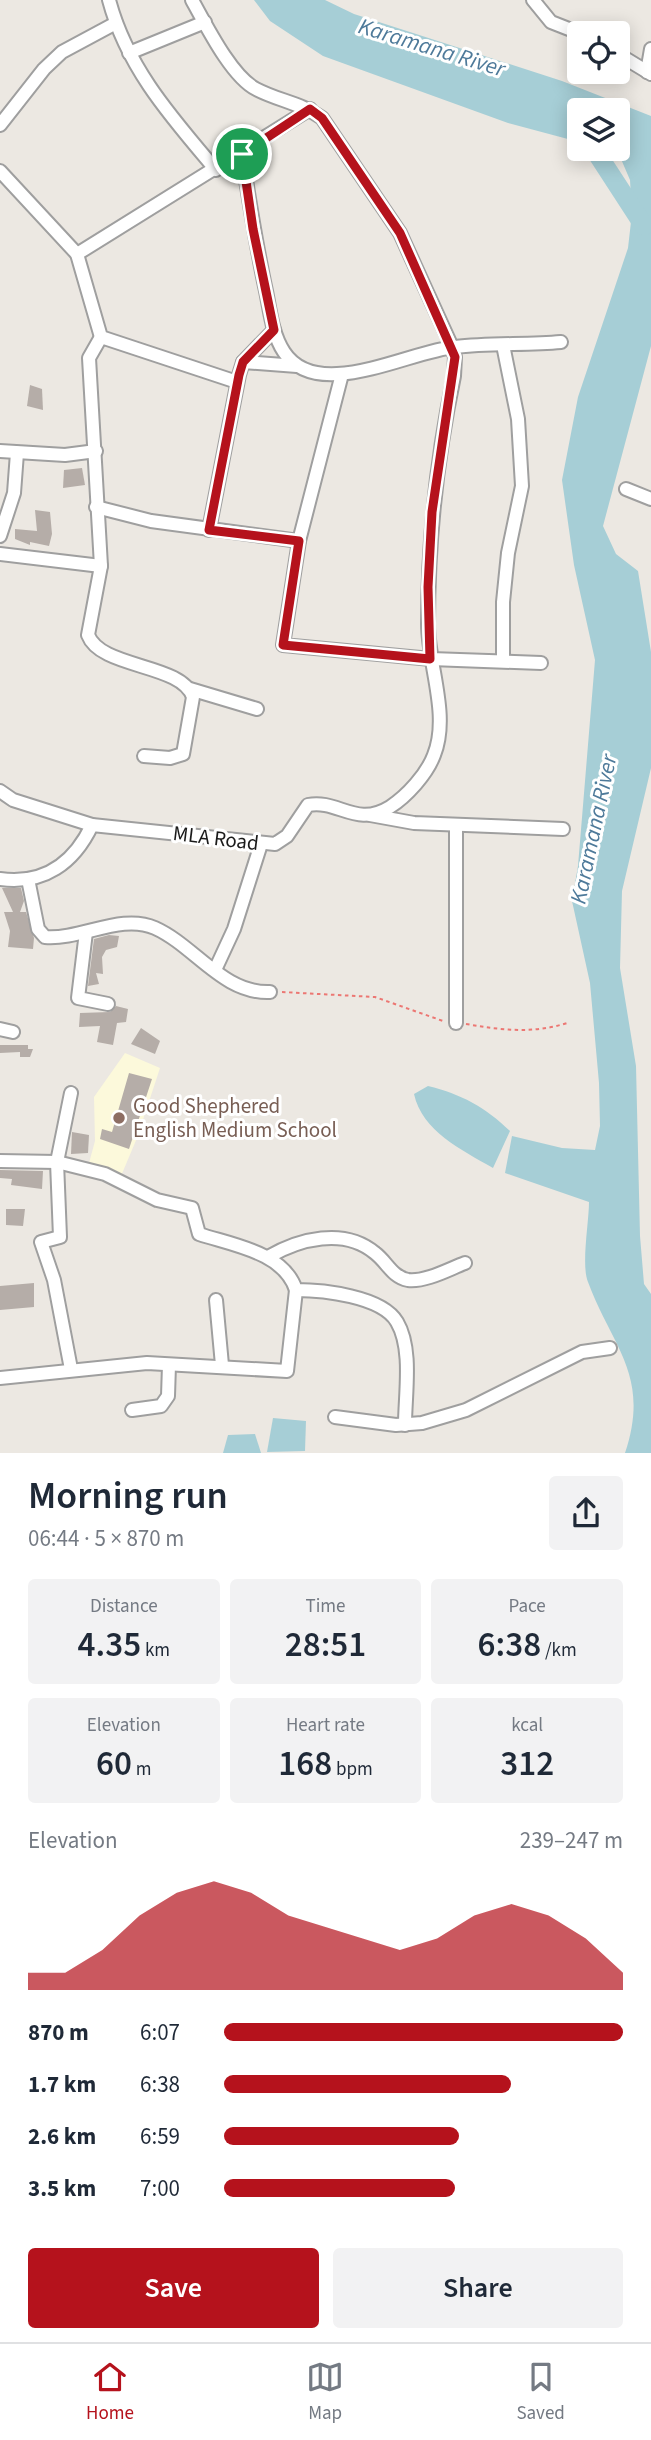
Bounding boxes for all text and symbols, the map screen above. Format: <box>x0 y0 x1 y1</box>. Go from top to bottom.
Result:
water label: Karamana River <box>354 9 510 86</box>
map controls <box>567 21 630 161</box>
button: locate <box>567 21 630 84</box>
button: layers <box>567 98 630 161</box>
pin <box>212 124 272 184</box>
icon: arrive <box>223 135 261 173</box>
water label: Karamana River <box>562 750 626 907</box>
street label: MLA Road <box>171 818 261 858</box>
place label: Good Shephered English Medium School <box>133 1091 337 1145</box>
marker: Good Shephered English Medium School <box>111 1110 127 1126</box>
text: Morning run <box>28 1469 228 1523</box>
button: share <box>549 1476 623 1550</box>
text: 06:44 · 5 × 870 m <box>28 1522 184 1555</box>
text: Distance <box>90 1593 158 1620</box>
text: Time <box>305 1593 346 1620</box>
text: Pace <box>509 1593 546 1620</box>
text: 4.35 <box>78 1620 141 1670</box>
text: 28:51 <box>285 1620 366 1670</box>
text: 6:38 <box>478 1620 541 1670</box>
text: km <box>141 1637 170 1664</box>
text: /km <box>541 1637 577 1664</box>
text: Elevation <box>87 1712 161 1739</box>
text: Heart rate <box>286 1712 365 1739</box>
text: kcal <box>511 1712 543 1739</box>
text: 60 <box>96 1739 132 1789</box>
text: 168 <box>278 1739 332 1789</box>
text: 312 <box>500 1739 554 1789</box>
text: m <box>132 1756 152 1783</box>
text: bpm <box>332 1756 373 1783</box>
text: Elevation <box>28 1824 118 1857</box>
text: 239–247 m <box>520 1824 623 1857</box>
text: 870 m <box>28 2016 89 2049</box>
text: 6:07 <box>140 2016 180 2049</box>
text: 1.7 km <box>28 2068 96 2101</box>
text: 6:38 <box>140 2068 180 2101</box>
text: 2.6 km <box>28 2120 96 2153</box>
text: 6:59 <box>140 2120 180 2153</box>
text: 3.5 km <box>28 2172 96 2205</box>
text: 7:00 <box>140 2172 180 2205</box>
button: Save <box>28 2248 319 2328</box>
button: Share <box>333 2248 623 2328</box>
tab: Home <box>86 2358 134 2427</box>
tab: Map <box>306 2358 344 2427</box>
tab: Saved <box>516 2358 565 2427</box>

